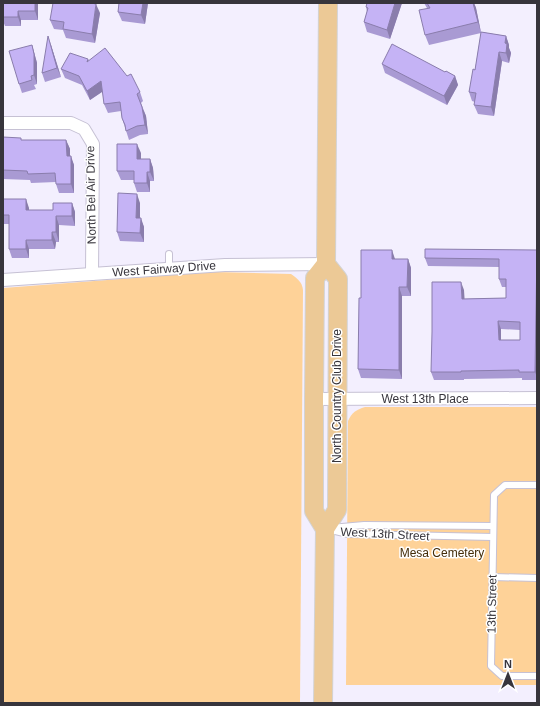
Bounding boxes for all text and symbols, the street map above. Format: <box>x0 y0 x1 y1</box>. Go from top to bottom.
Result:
street label: North Bel Air Drive <box>83 145 99 244</box>
street label: West Fairway Drive <box>112 258 217 280</box>
street label: North Country Club Drive <box>330 329 344 463</box>
street label: West 13th Place <box>381 392 469 406</box>
street label: West 13th Street <box>340 525 431 543</box>
park label: Mesa Cemetery <box>400 546 484 560</box>
street label: 13th Street <box>484 574 500 633</box>
north arrow <box>488 654 528 694</box>
text: N <box>504 658 512 670</box>

